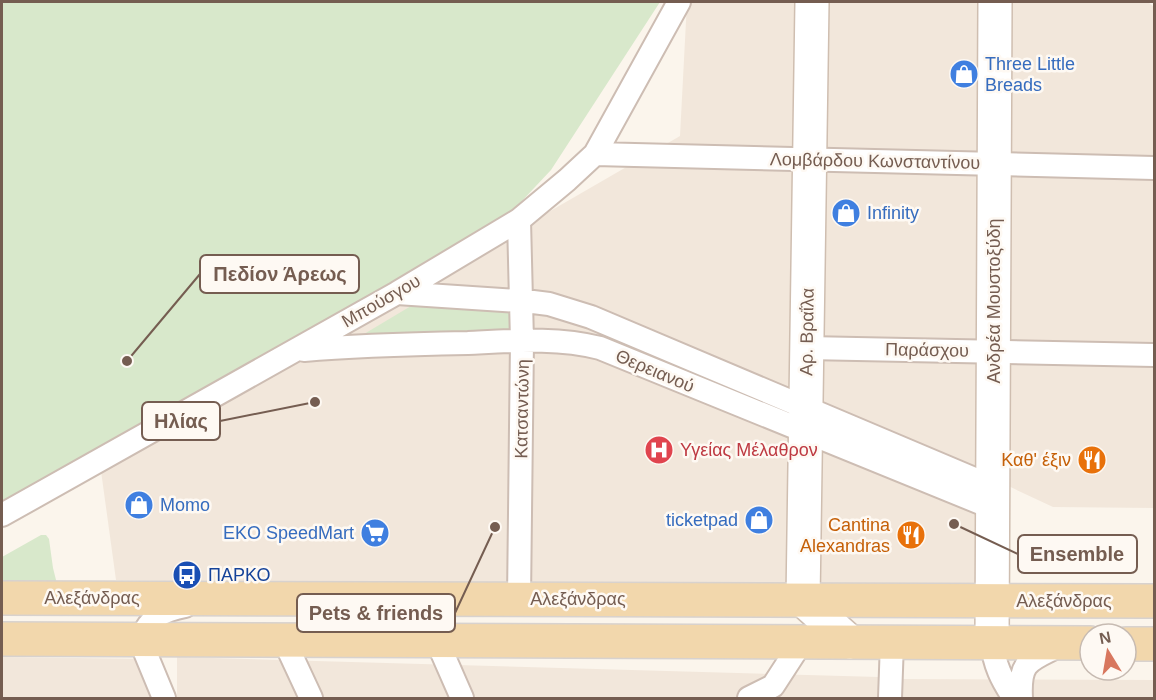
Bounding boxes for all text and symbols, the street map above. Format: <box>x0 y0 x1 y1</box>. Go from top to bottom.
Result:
place label: Three Little Breads <box>985 54 1075 95</box>
shop icon: Three Little Breads <box>948 58 980 90</box>
street label: Λομβάρδου Κωνσταντίνου <box>770 149 980 173</box>
shop icon: Infinity <box>830 197 862 229</box>
place label: Infinity <box>867 203 919 223</box>
street label: Ανδρέα Μουστοξύδη <box>984 218 1004 384</box>
callout: Πεδίον Άρεως <box>200 255 359 293</box>
text: Πεδίον Άρεως <box>213 263 347 285</box>
street label: Μπούσγου <box>338 271 424 331</box>
street label: Αρ. Βραΐλα <box>796 288 818 376</box>
street label: Παράσχου <box>885 339 969 361</box>
street label: Θερειανού <box>613 345 697 397</box>
street label: Κατσαντώνη <box>511 359 533 459</box>
callout: Ηλίας <box>142 402 220 440</box>
text: Ηλίας <box>154 410 208 432</box>
hospital icon: Υγείας Μέλαθρον <box>643 434 675 466</box>
place label: Υγείας Μέλαθρον <box>680 440 818 460</box>
restaurant icon: Καθ' έξιν <box>1076 444 1108 476</box>
place label: Καθ' έξιν <box>1001 450 1071 470</box>
shop icon: Momo <box>123 489 155 521</box>
place label: Momo <box>160 495 210 515</box>
shop icon: ticketpad <box>743 504 775 536</box>
place label: ticketpad <box>666 510 738 530</box>
place label: Cantina Alexandras <box>800 515 891 556</box>
supermarket icon: EKO SpeedMart <box>359 517 391 549</box>
restaurant icon: Cantina Alexandras <box>895 519 927 551</box>
place label: EKO SpeedMart <box>223 523 354 543</box>
callout: Ensemble <box>1018 535 1137 573</box>
text: Ensemble <box>1030 543 1124 565</box>
bus stop icon: ΠΑΡΚΟ <box>171 559 203 591</box>
place label: ΠΑΡΚΟ <box>208 565 270 585</box>
street label: Αλεξάνδρας <box>44 588 140 608</box>
street label: Αλεξάνδρας <box>530 589 626 609</box>
street label: Αλεξάνδρας <box>1016 591 1112 611</box>
callout: Pets & friends <box>297 594 455 632</box>
text: Pets & friends <box>309 602 443 624</box>
north arrow <box>1078 622 1138 682</box>
text: N <box>1098 628 1113 647</box>

